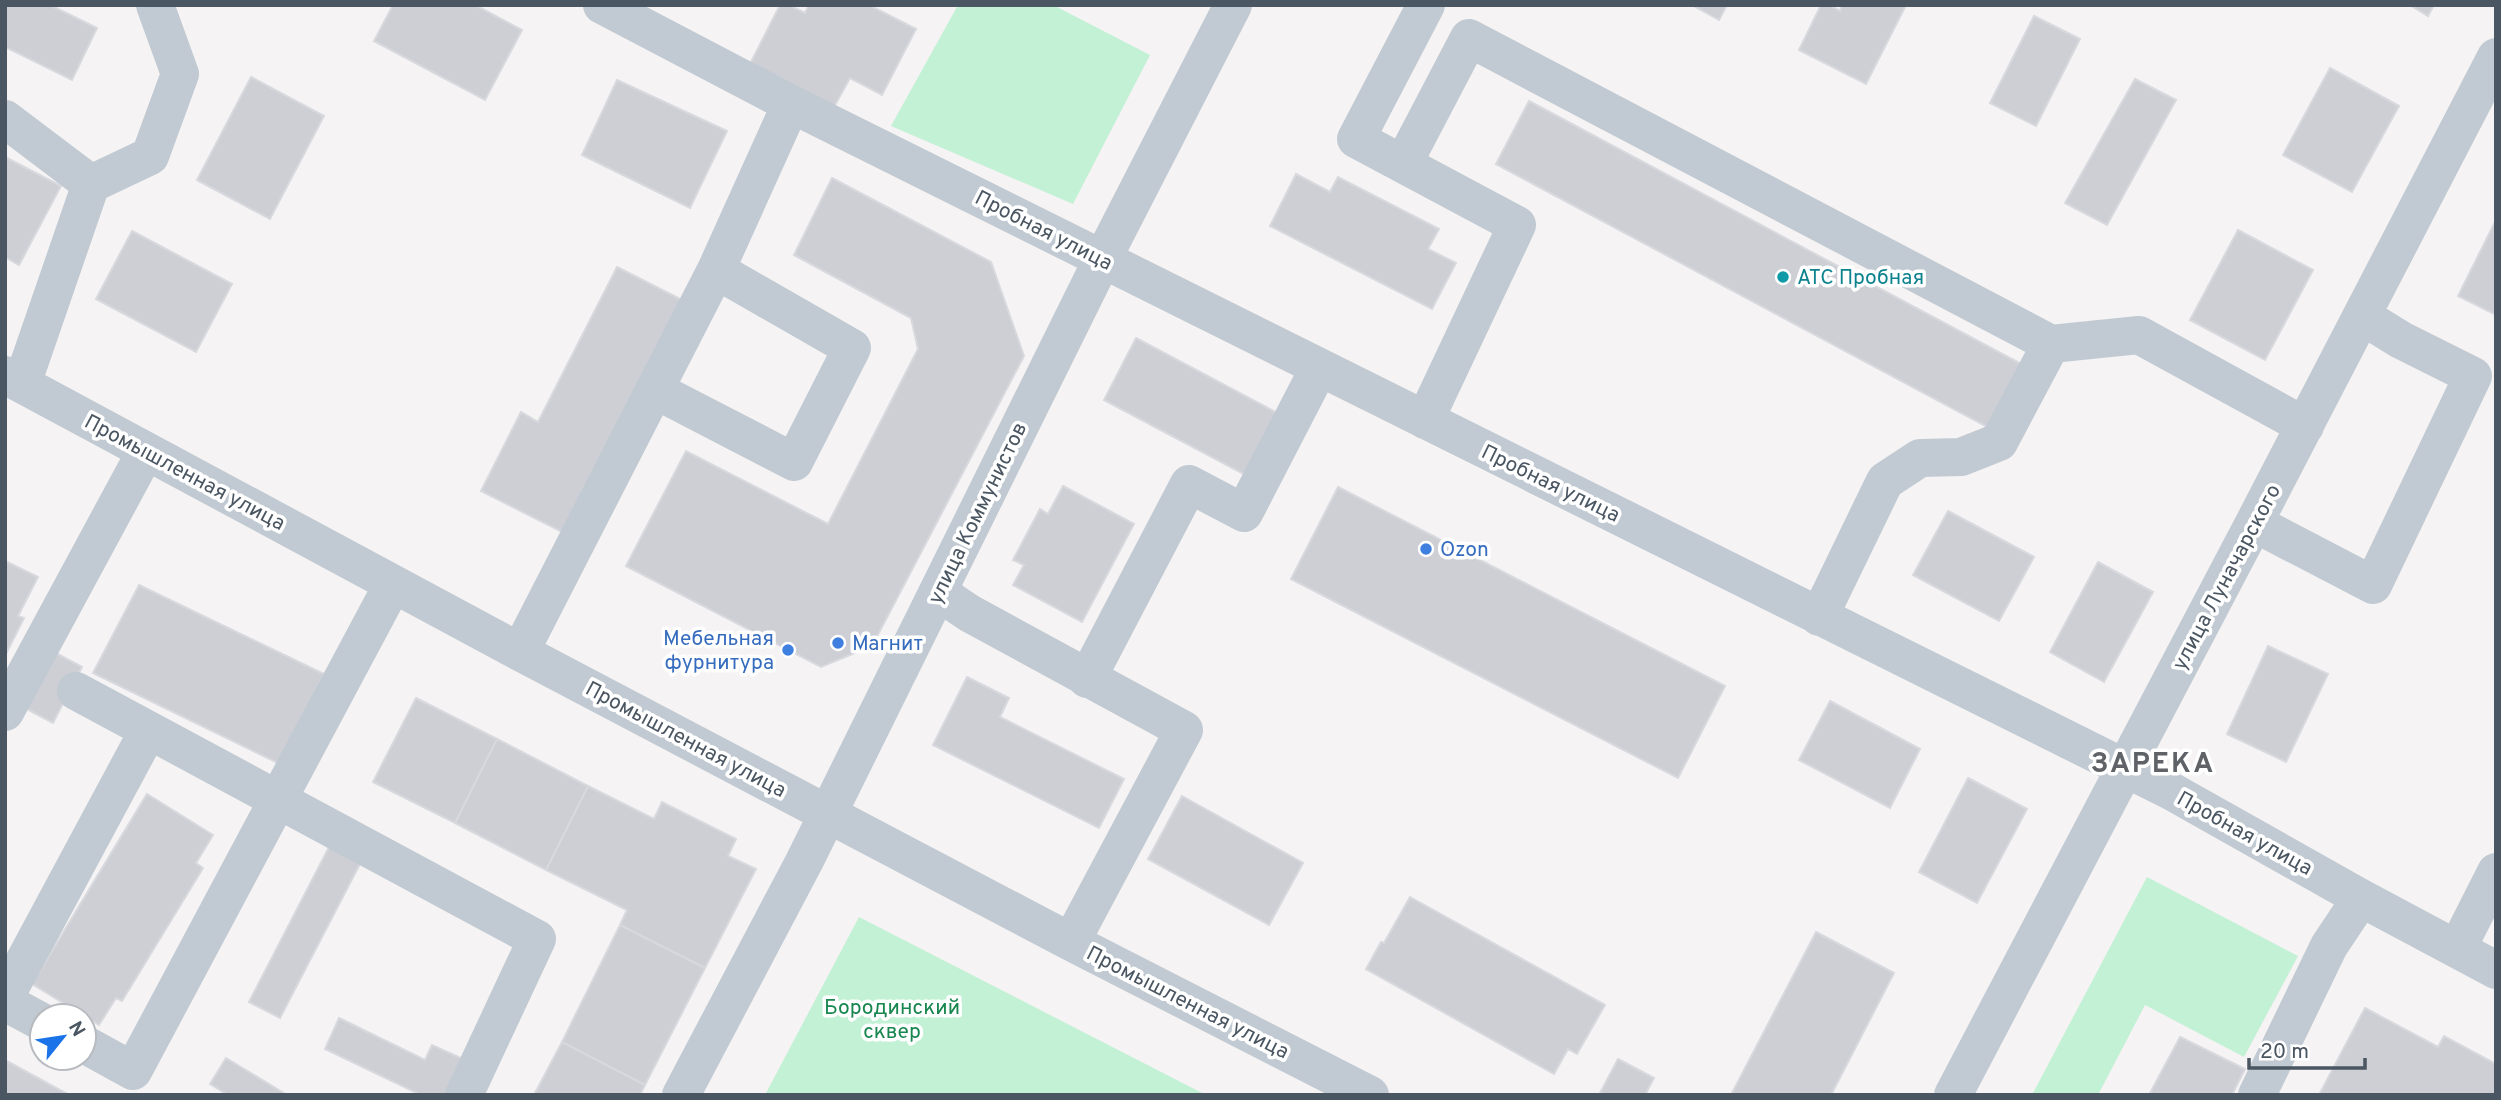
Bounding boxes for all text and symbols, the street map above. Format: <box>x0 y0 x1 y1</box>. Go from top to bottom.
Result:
street label: Пробная улица <box>970 185 1117 278</box>
place label: АТС Пробная <box>1797 265 1924 292</box>
marker: АТС Пробная <box>1775 269 1791 285</box>
street label: Промышленная улица <box>79 409 289 538</box>
street label: улица Коммунистов <box>923 418 1034 609</box>
street label: Пробная улица <box>1477 439 1624 530</box>
street label: улица Луначарского <box>2167 480 2288 675</box>
place label: Ozon <box>1440 537 1489 564</box>
marker: Ozon <box>1418 541 1434 557</box>
place label: Мебельная фурнитура <box>663 626 774 677</box>
place label: Магнит <box>852 631 923 658</box>
marker: Магнит <box>830 635 846 651</box>
marker: Мебельная фурнитура <box>780 642 796 658</box>
street label: Промышленная улица <box>580 676 790 805</box>
district label: ЗАРЕКА <box>2091 747 2215 783</box>
street label: Пробная улица <box>2172 786 2317 883</box>
street label: Промышленная улица <box>1081 940 1293 1066</box>
park label: Бородинский сквер <box>824 995 960 1046</box>
north arrow <box>28 1002 98 1072</box>
text: N <box>62 1018 90 1041</box>
scale bar <box>2249 1026 2364 1070</box>
text: 20 m <box>2260 1039 2309 1066</box>

